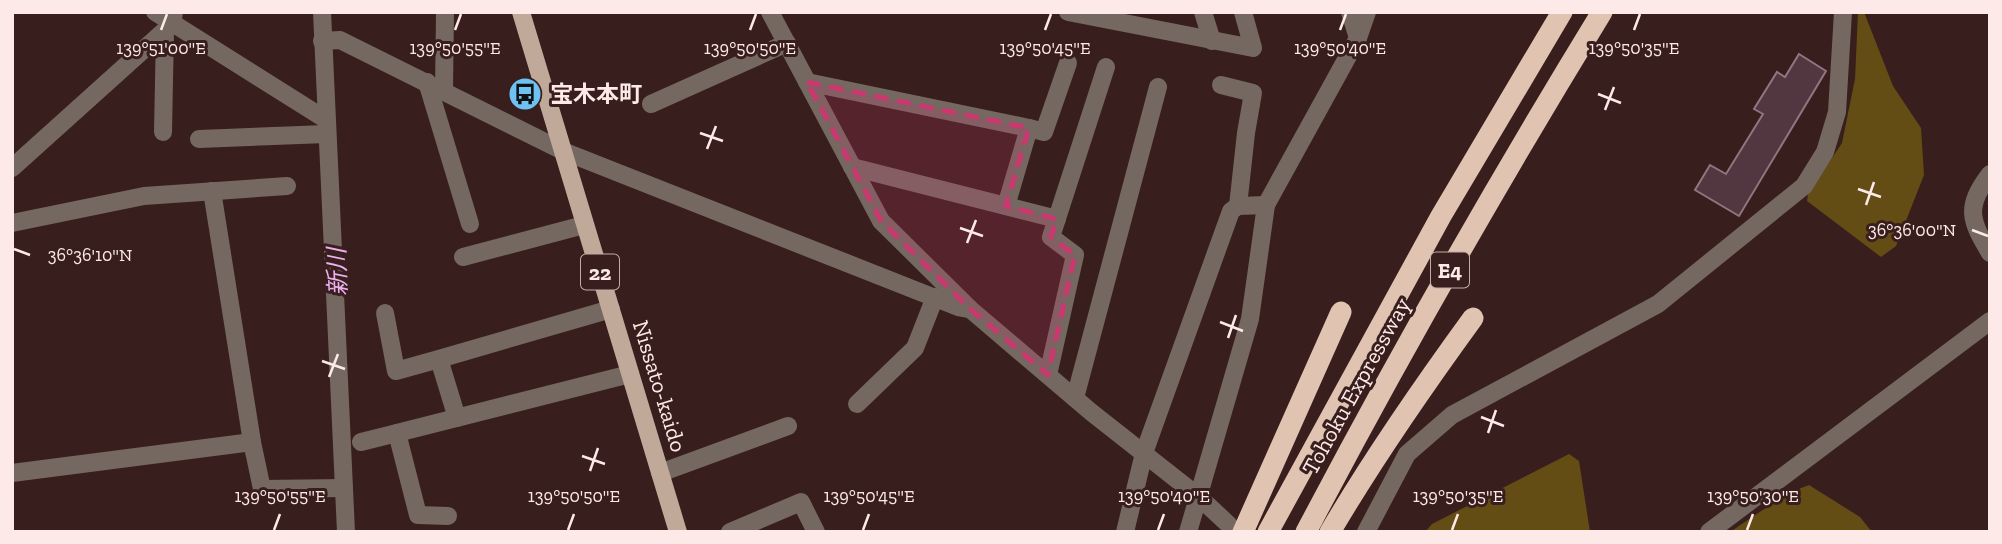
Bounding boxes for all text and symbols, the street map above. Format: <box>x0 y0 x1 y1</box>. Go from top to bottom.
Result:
text: 139°51'00"E <box>116 37 206 59</box>
text: 139°50'55"E <box>409 37 501 59</box>
text: 139°50'50"E <box>704 37 796 59</box>
text: 139°50'45"E <box>1000 37 1090 59</box>
text: 139°50'40"E <box>1294 37 1386 59</box>
text: 139°50'35"E <box>1589 37 1679 59</box>
bus stop icon: 宝木本町 <box>506 75 544 113</box>
place label: 宝木本町 <box>550 80 642 108</box>
text: 36°36'00"N <box>1868 219 1956 241</box>
text: 36°36'10"N <box>48 244 132 266</box>
water label: 新川 <box>322 245 352 296</box>
road number: E4 <box>1431 252 1469 288</box>
road number: 22 <box>581 254 619 290</box>
street label: Tohoku Expressway <box>1296 292 1416 479</box>
street label: Nissato-kaido <box>627 317 693 455</box>
text: 139°50'55"E <box>234 485 326 507</box>
text: 139°50'50"E <box>528 485 620 507</box>
text: 139°50'45"E <box>824 485 914 507</box>
text: 139°50'40"E <box>1118 485 1210 507</box>
text: 139°50'35"E <box>1413 485 1503 507</box>
text: 139°50'30"E <box>1707 485 1799 507</box>

